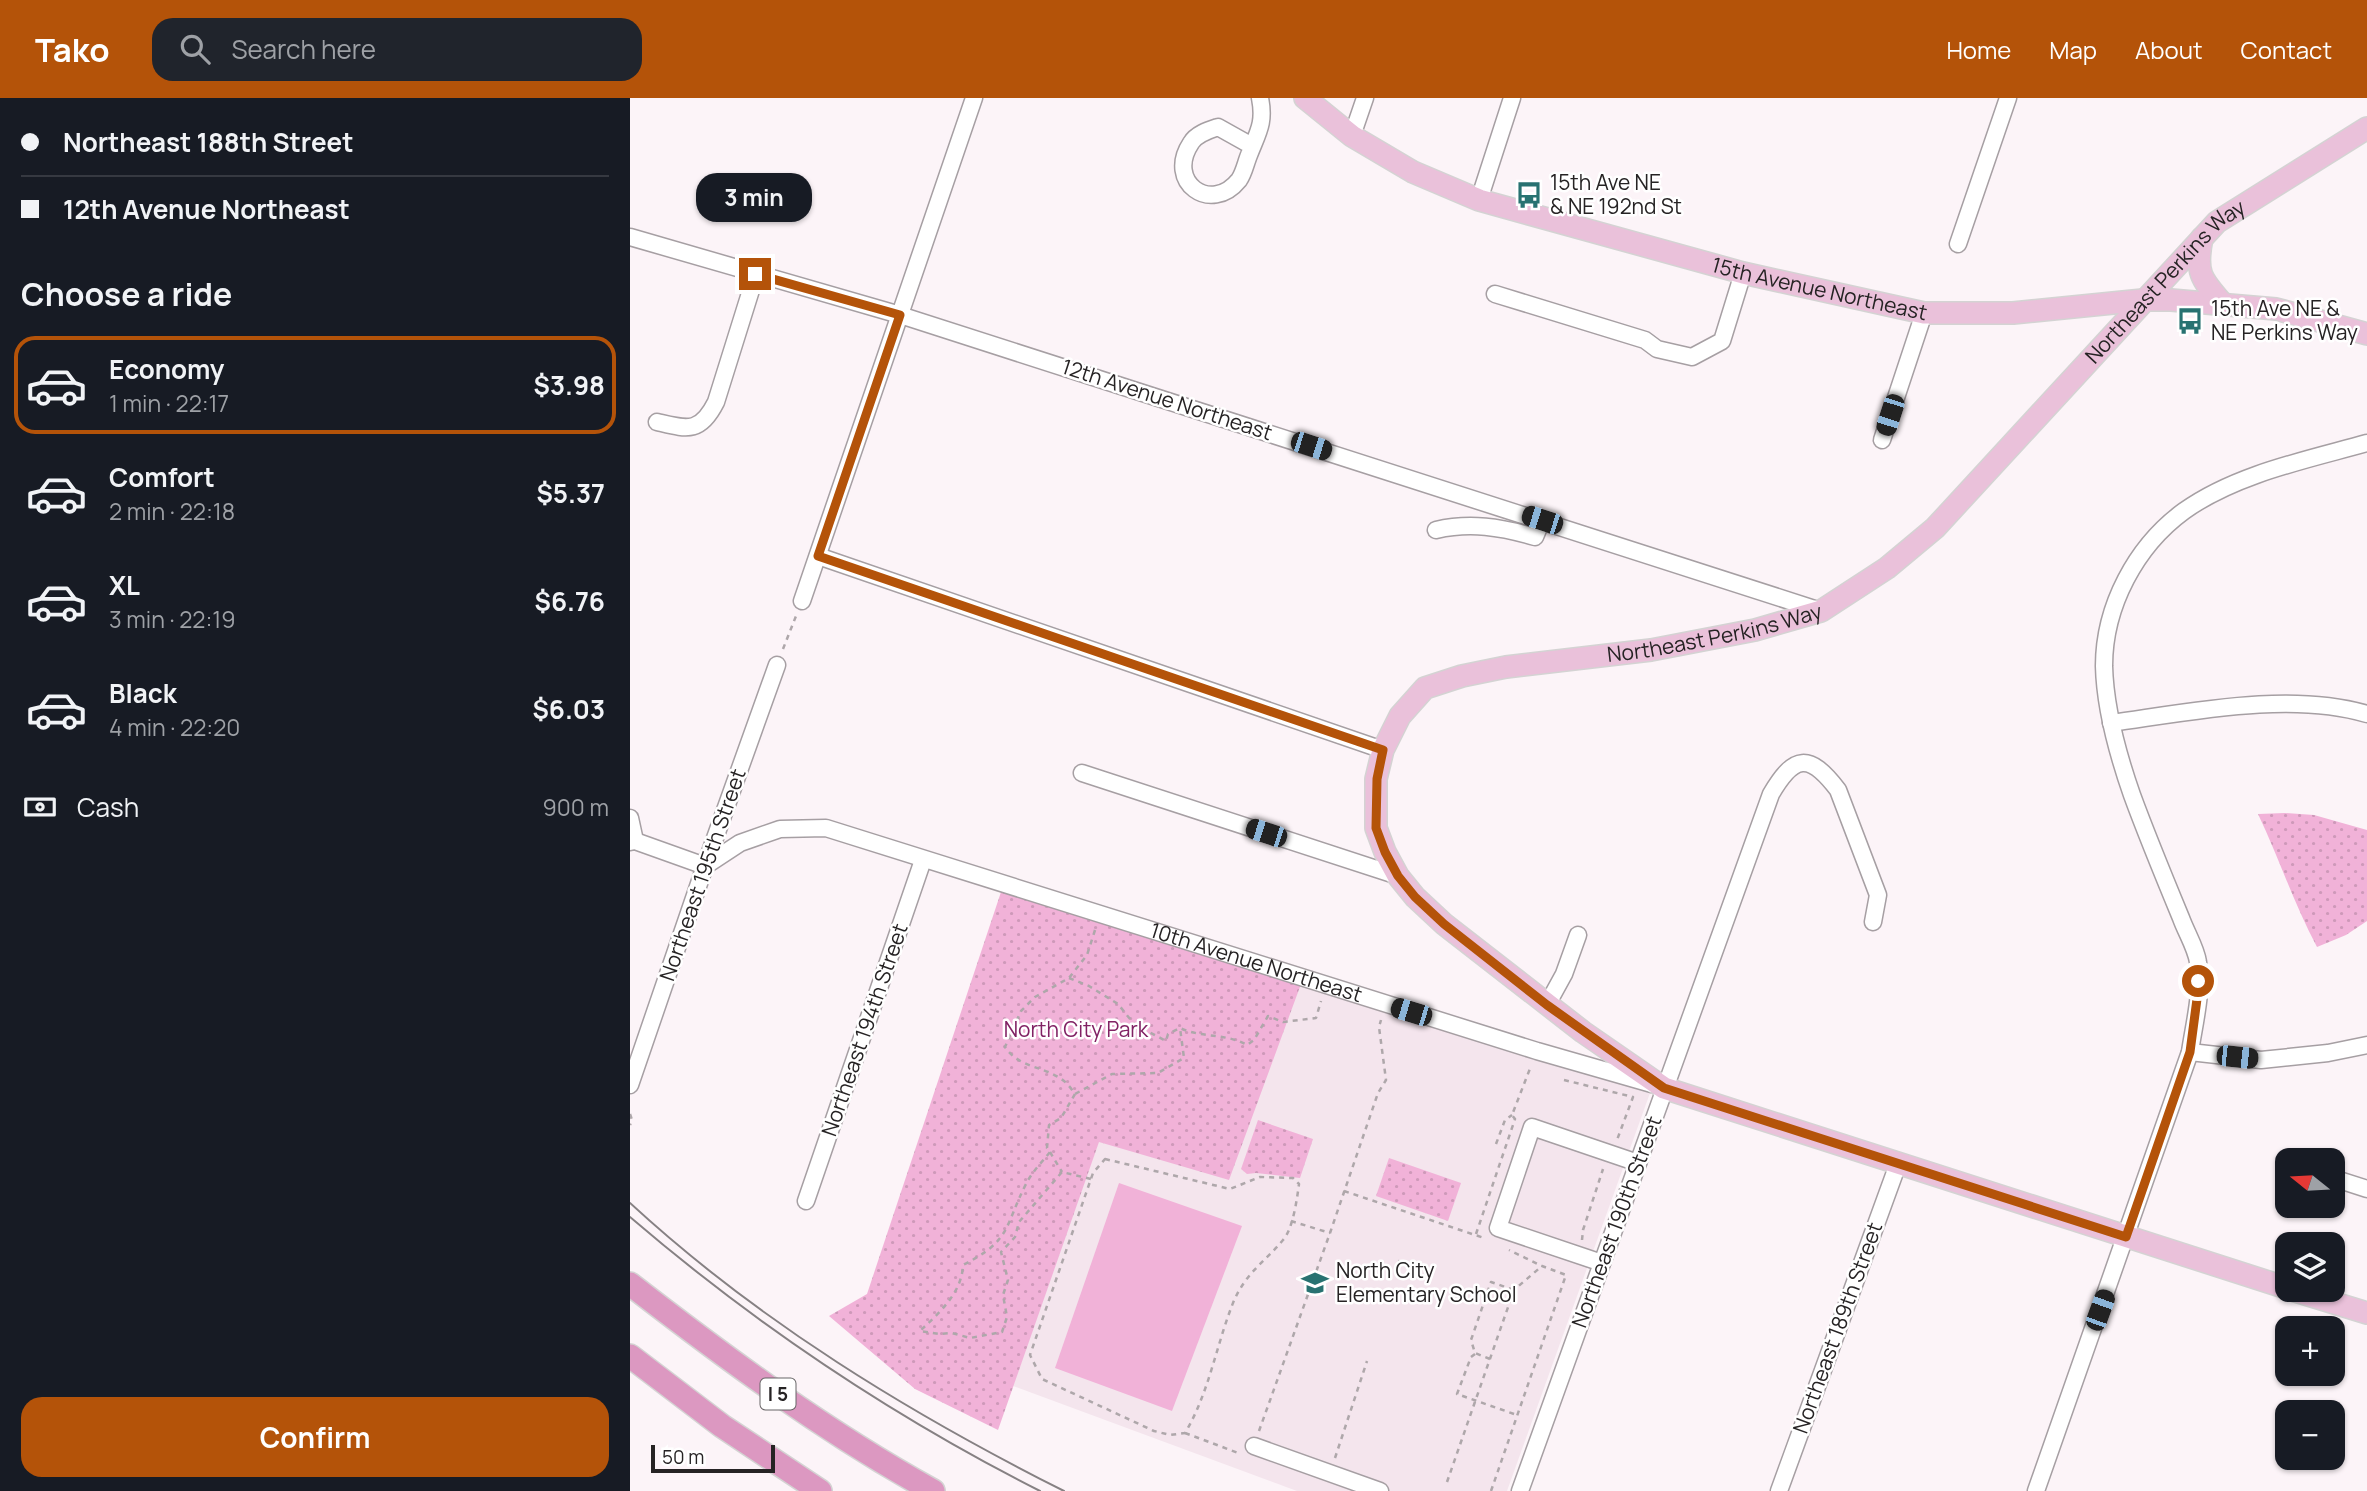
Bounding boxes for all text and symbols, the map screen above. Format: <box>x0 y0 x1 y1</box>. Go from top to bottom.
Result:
search box <box>152 18 642 81</box>
text: Tako <box>35 27 110 72</box>
icon: search <box>176 30 214 68</box>
text: Search here <box>232 31 376 67</box>
text: Home <box>1946 33 2011 66</box>
text: Map <box>2049 33 2097 66</box>
text: About <box>2135 33 2203 66</box>
text: Contact <box>2241 33 2332 66</box>
text: Northeast 188th Street <box>63 124 354 160</box>
place label: 15th Ave NE & NE 192nd St <box>1550 168 1682 220</box>
callout: 3 min <box>697 172 813 222</box>
bus stop icon: 15th Ave NE & NE 192nd St <box>1514 180 1544 210</box>
text: 3 min <box>724 181 784 213</box>
text: 12th Avenue Northeast <box>63 191 350 227</box>
street label: Northeast Perkins Way <box>2079 193 2250 369</box>
street label: 15th Avenue Northeast <box>1709 250 1930 326</box>
route end <box>739 258 771 290</box>
text: Choose a ride <box>21 272 232 316</box>
place label: 15th Ave NE & NE Perkins Way <box>2211 294 2358 346</box>
bus stop icon: 15th Ave NE & NE Perkins Way <box>2175 306 2205 336</box>
text: Economy <box>109 351 224 387</box>
street label: 12th Avenue Northeast <box>1058 352 1276 446</box>
icon: car <box>25 354 88 417</box>
text: $3.98 <box>534 367 605 403</box>
text: 1 min · 22:17 <box>109 387 229 419</box>
car <box>1874 392 1907 438</box>
car <box>1288 430 1335 462</box>
text: Comfort <box>109 459 215 495</box>
icon: car <box>25 462 88 525</box>
text: $5.37 <box>537 475 605 511</box>
text: 2 min · 22:18 <box>109 495 235 527</box>
car <box>1519 504 1566 536</box>
text: XL <box>109 567 140 603</box>
icon: car <box>25 570 88 633</box>
text: $6.76 <box>535 583 605 619</box>
street label: Northeast Perkins Way <box>1605 596 1825 668</box>
text: 3 min · 22:19 <box>109 603 236 635</box>
text: Black <box>109 675 177 711</box>
icon: car <box>25 678 88 741</box>
text: $6.03 <box>532 691 605 727</box>
text: 4 min · 22:20 <box>109 711 240 743</box>
street label: Northeast 195th Street <box>653 765 752 985</box>
icon: cash <box>21 788 59 826</box>
text: Cash <box>77 789 139 825</box>
text: 900 m <box>543 791 609 823</box>
car <box>1243 817 1290 849</box>
street label: 10th Avenue Northeast <box>1147 916 1366 1008</box>
street label: Northeast 194th Street <box>815 920 914 1140</box>
route start <box>2182 965 2214 997</box>
car <box>1388 996 1435 1028</box>
park label: North City Park <box>1004 1015 1149 1043</box>
car <box>2216 1044 2259 1070</box>
street label: Northeast 190th Street <box>1565 1112 1667 1331</box>
north arrow <box>2275 1148 2345 1218</box>
map controls <box>2275 1148 2345 1470</box>
street label: Northeast 189th Street <box>1786 1218 1888 1437</box>
button: layers <box>2275 1232 2345 1302</box>
place label: North City Elementary School <box>1336 1256 1517 1308</box>
school or university icon: North City Elementary School <box>1300 1268 1330 1298</box>
car <box>2083 1287 2118 1333</box>
button: + <box>2275 1316 2345 1386</box>
road number: I 5 <box>760 1378 796 1410</box>
button: Confirm <box>21 1397 609 1477</box>
button: − <box>2275 1400 2345 1470</box>
scale bar <box>651 1442 775 1474</box>
text: 50 m <box>662 1444 704 1470</box>

